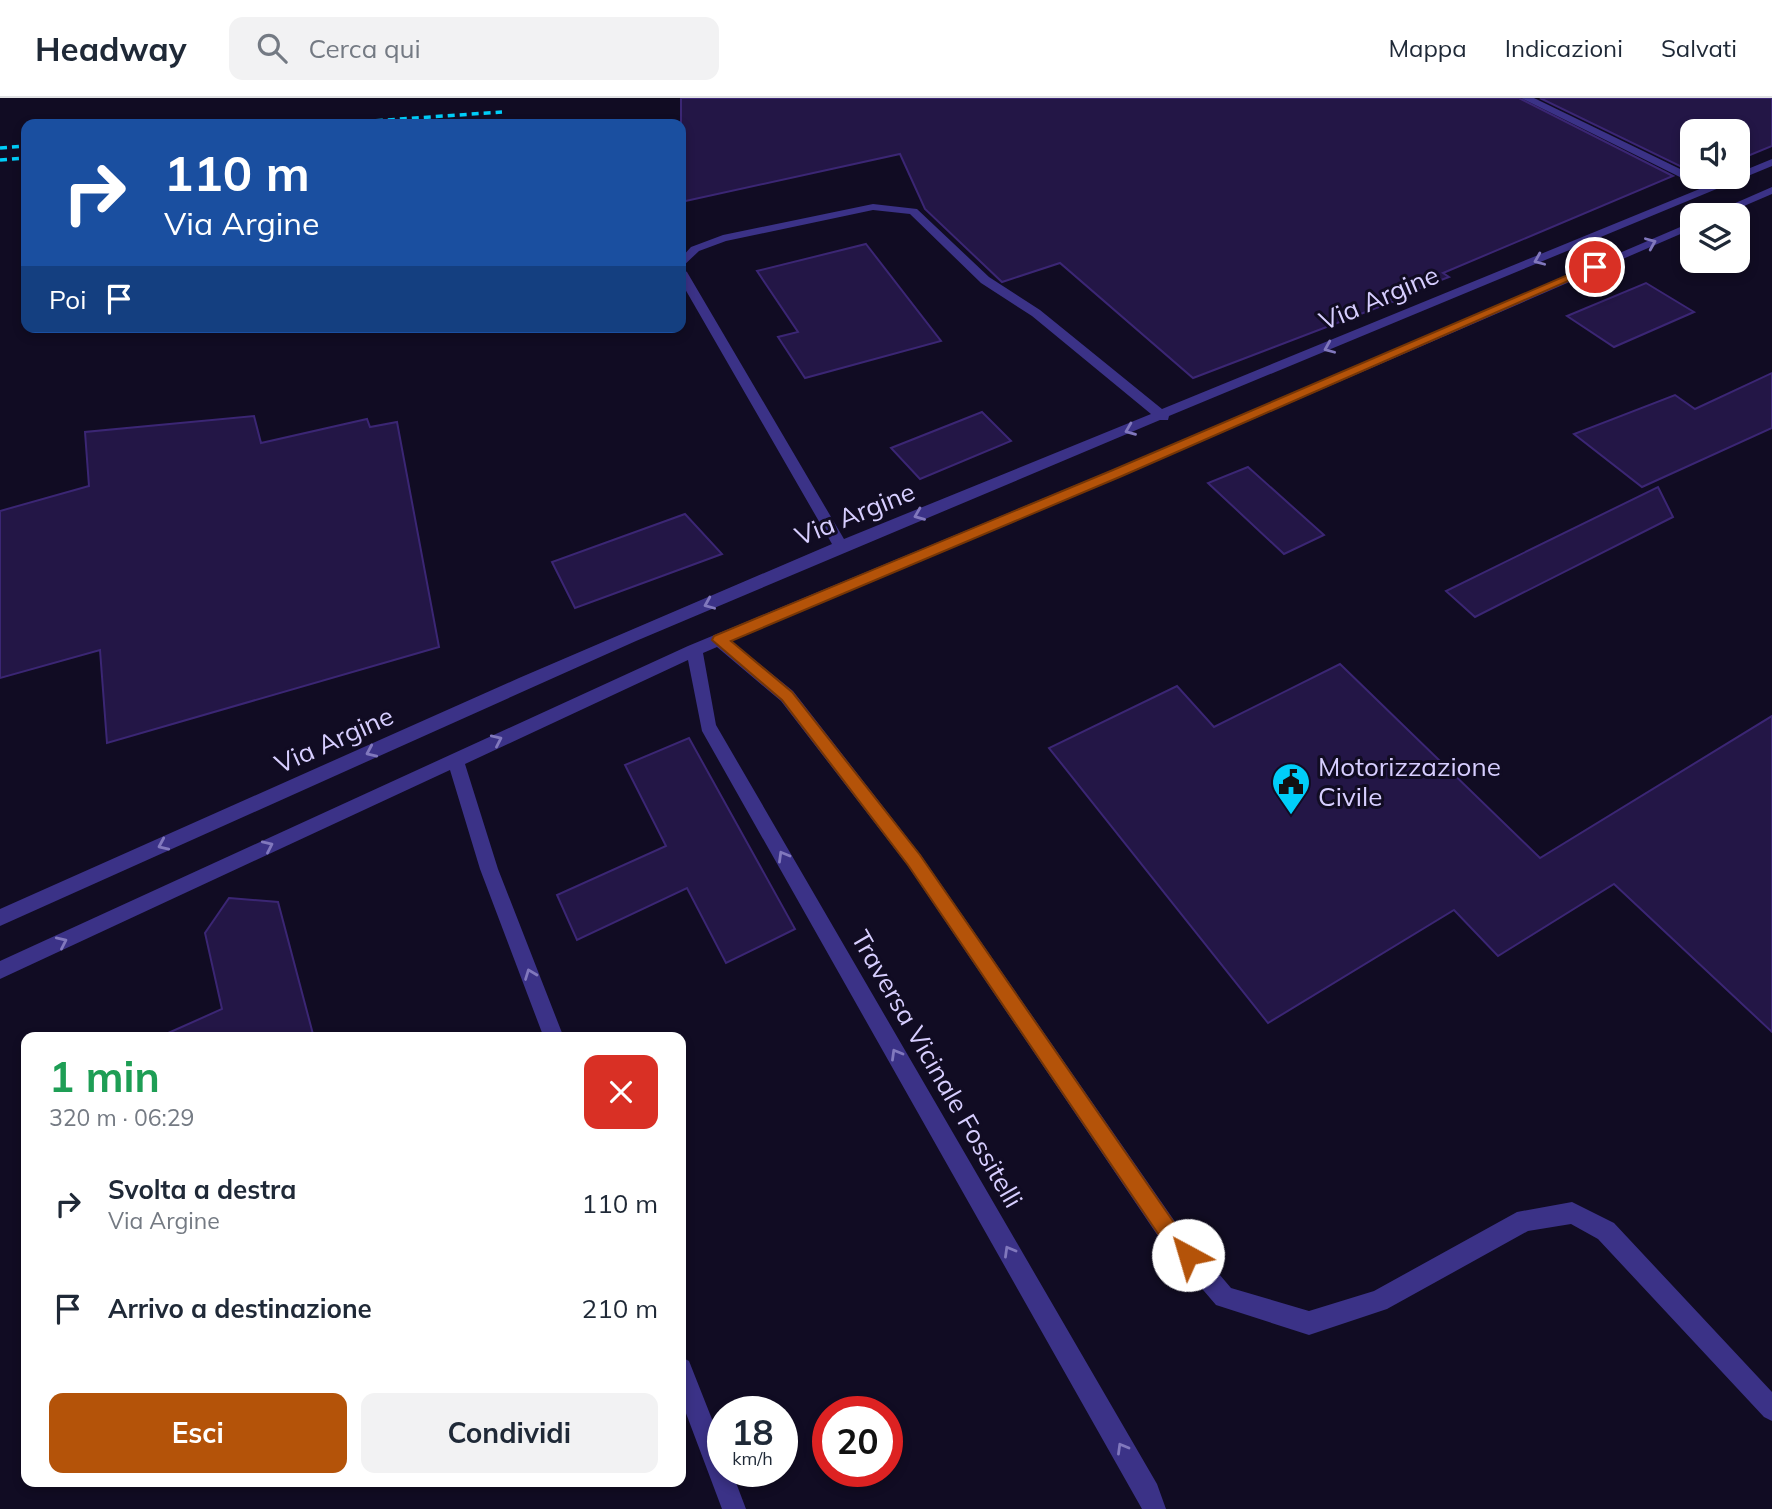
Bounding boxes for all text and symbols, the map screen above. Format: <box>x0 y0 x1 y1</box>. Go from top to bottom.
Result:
search box <box>229 17 719 80</box>
text: Headway <box>35 28 187 69</box>
icon: search <box>253 29 291 67</box>
text: Cerca qui <box>309 32 421 65</box>
text: Mappa <box>1388 33 1467 63</box>
text: Indicazioni <box>1505 33 1623 63</box>
text: Salvati <box>1661 33 1737 63</box>
map controls <box>1680 119 1750 273</box>
button: sound <box>1680 119 1750 189</box>
text: 110 m <box>164 142 310 203</box>
icon: right <box>49 147 140 238</box>
text: Via Argine <box>164 203 320 243</box>
button: layers <box>1680 203 1750 273</box>
pin <box>1565 237 1625 297</box>
one-way arrow <box>1644 237 1656 251</box>
icon: arrive <box>1576 248 1614 286</box>
one-way arrow <box>1534 252 1546 266</box>
street label: Via Argine <box>1314 258 1443 337</box>
icon: arrive <box>100 280 138 318</box>
text: Poi <box>49 283 86 316</box>
one-way arrow <box>1324 339 1336 353</box>
one-way arrow <box>1124 422 1136 436</box>
street label: Via Argine <box>790 475 920 553</box>
one-way arrow <box>914 507 926 521</box>
one-way arrow <box>704 596 717 610</box>
street label: Via Argine <box>269 699 398 780</box>
one-way arrow <box>490 734 502 748</box>
one-way arrow <box>366 744 378 758</box>
place label: Motorizzazione Civile <box>1318 750 1501 813</box>
public building icon: Motorizzazione Civile <box>1270 761 1312 816</box>
one-way arrow <box>158 837 170 851</box>
one-way arrow <box>261 840 274 854</box>
one-way arrow <box>778 851 791 864</box>
street label: Traversa Vicinale Fossitelli <box>844 924 1030 1213</box>
one-way arrow <box>55 936 67 950</box>
one-way arrow <box>524 969 538 981</box>
one-way arrow <box>891 1048 904 1061</box>
text: 1 min <box>49 1050 160 1103</box>
button: close <box>584 1055 658 1129</box>
text: 320 m · 06:29 <box>49 1103 194 1132</box>
text: Svolta a destra <box>108 1173 296 1206</box>
icon: right <box>49 1185 87 1223</box>
text: 110 m <box>582 1187 658 1220</box>
text: Via Argine <box>108 1206 220 1235</box>
position arrow <box>1151 1218 1225 1292</box>
one-way arrow <box>1004 1246 1017 1259</box>
icon: arrive <box>49 1290 87 1328</box>
text: Arrivo a destinazione <box>108 1292 372 1325</box>
text: 210 m <box>582 1292 658 1325</box>
button: Esci <box>49 1393 347 1473</box>
button: Condividi <box>361 1393 658 1473</box>
speed limit sign: 20 <box>812 1396 903 1487</box>
text: 18 <box>731 1410 774 1454</box>
one-way arrow <box>1118 1443 1131 1456</box>
text: km/h <box>732 1447 773 1470</box>

